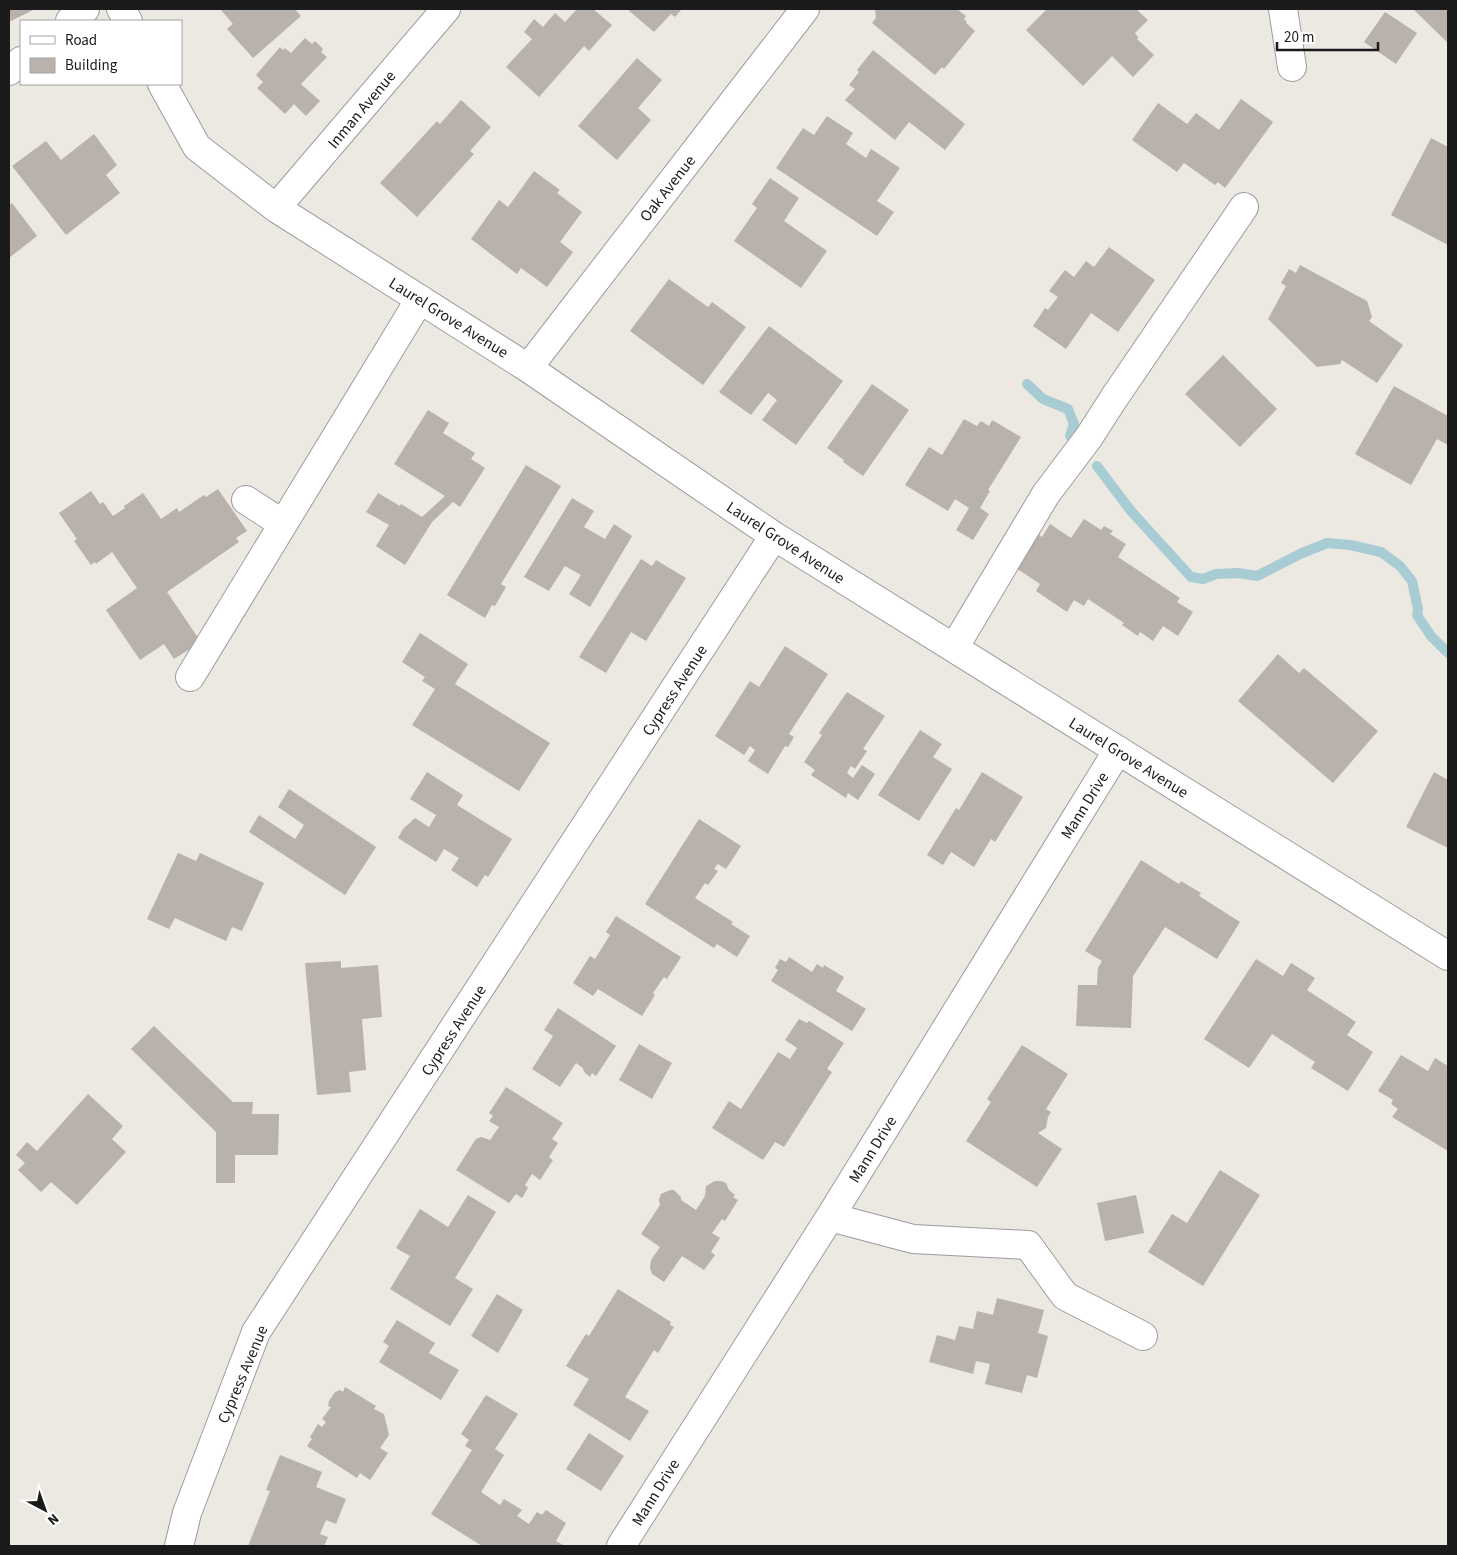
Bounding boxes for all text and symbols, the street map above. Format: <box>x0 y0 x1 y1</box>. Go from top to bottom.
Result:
legend <box>20 20 182 85</box>
scale bar <box>1277 20 1378 52</box>
text: 20 m <box>1284 27 1314 48</box>
text: Road <box>65 30 97 51</box>
text: Building <box>65 55 118 76</box>
street label: Inman Avenue <box>323 66 401 153</box>
street label: Oak Avenue <box>635 151 701 227</box>
street label: Laurel Grove Avenue <box>385 272 512 363</box>
street label: Laurel Grove Avenue <box>722 496 849 589</box>
street label: Cypress Avenue <box>637 641 713 740</box>
street label: Laurel Grove Avenue <box>1065 712 1192 803</box>
street label: Mann Drive <box>1056 768 1114 843</box>
street label: Cypress Avenue <box>416 981 492 1080</box>
street label: Mann Drive <box>844 1112 902 1187</box>
street label: Cypress Avenue <box>212 1322 273 1427</box>
street label: Mann Drive <box>627 1455 685 1530</box>
north arrow <box>20 1485 70 1535</box>
text: N <box>43 1508 63 1530</box>

